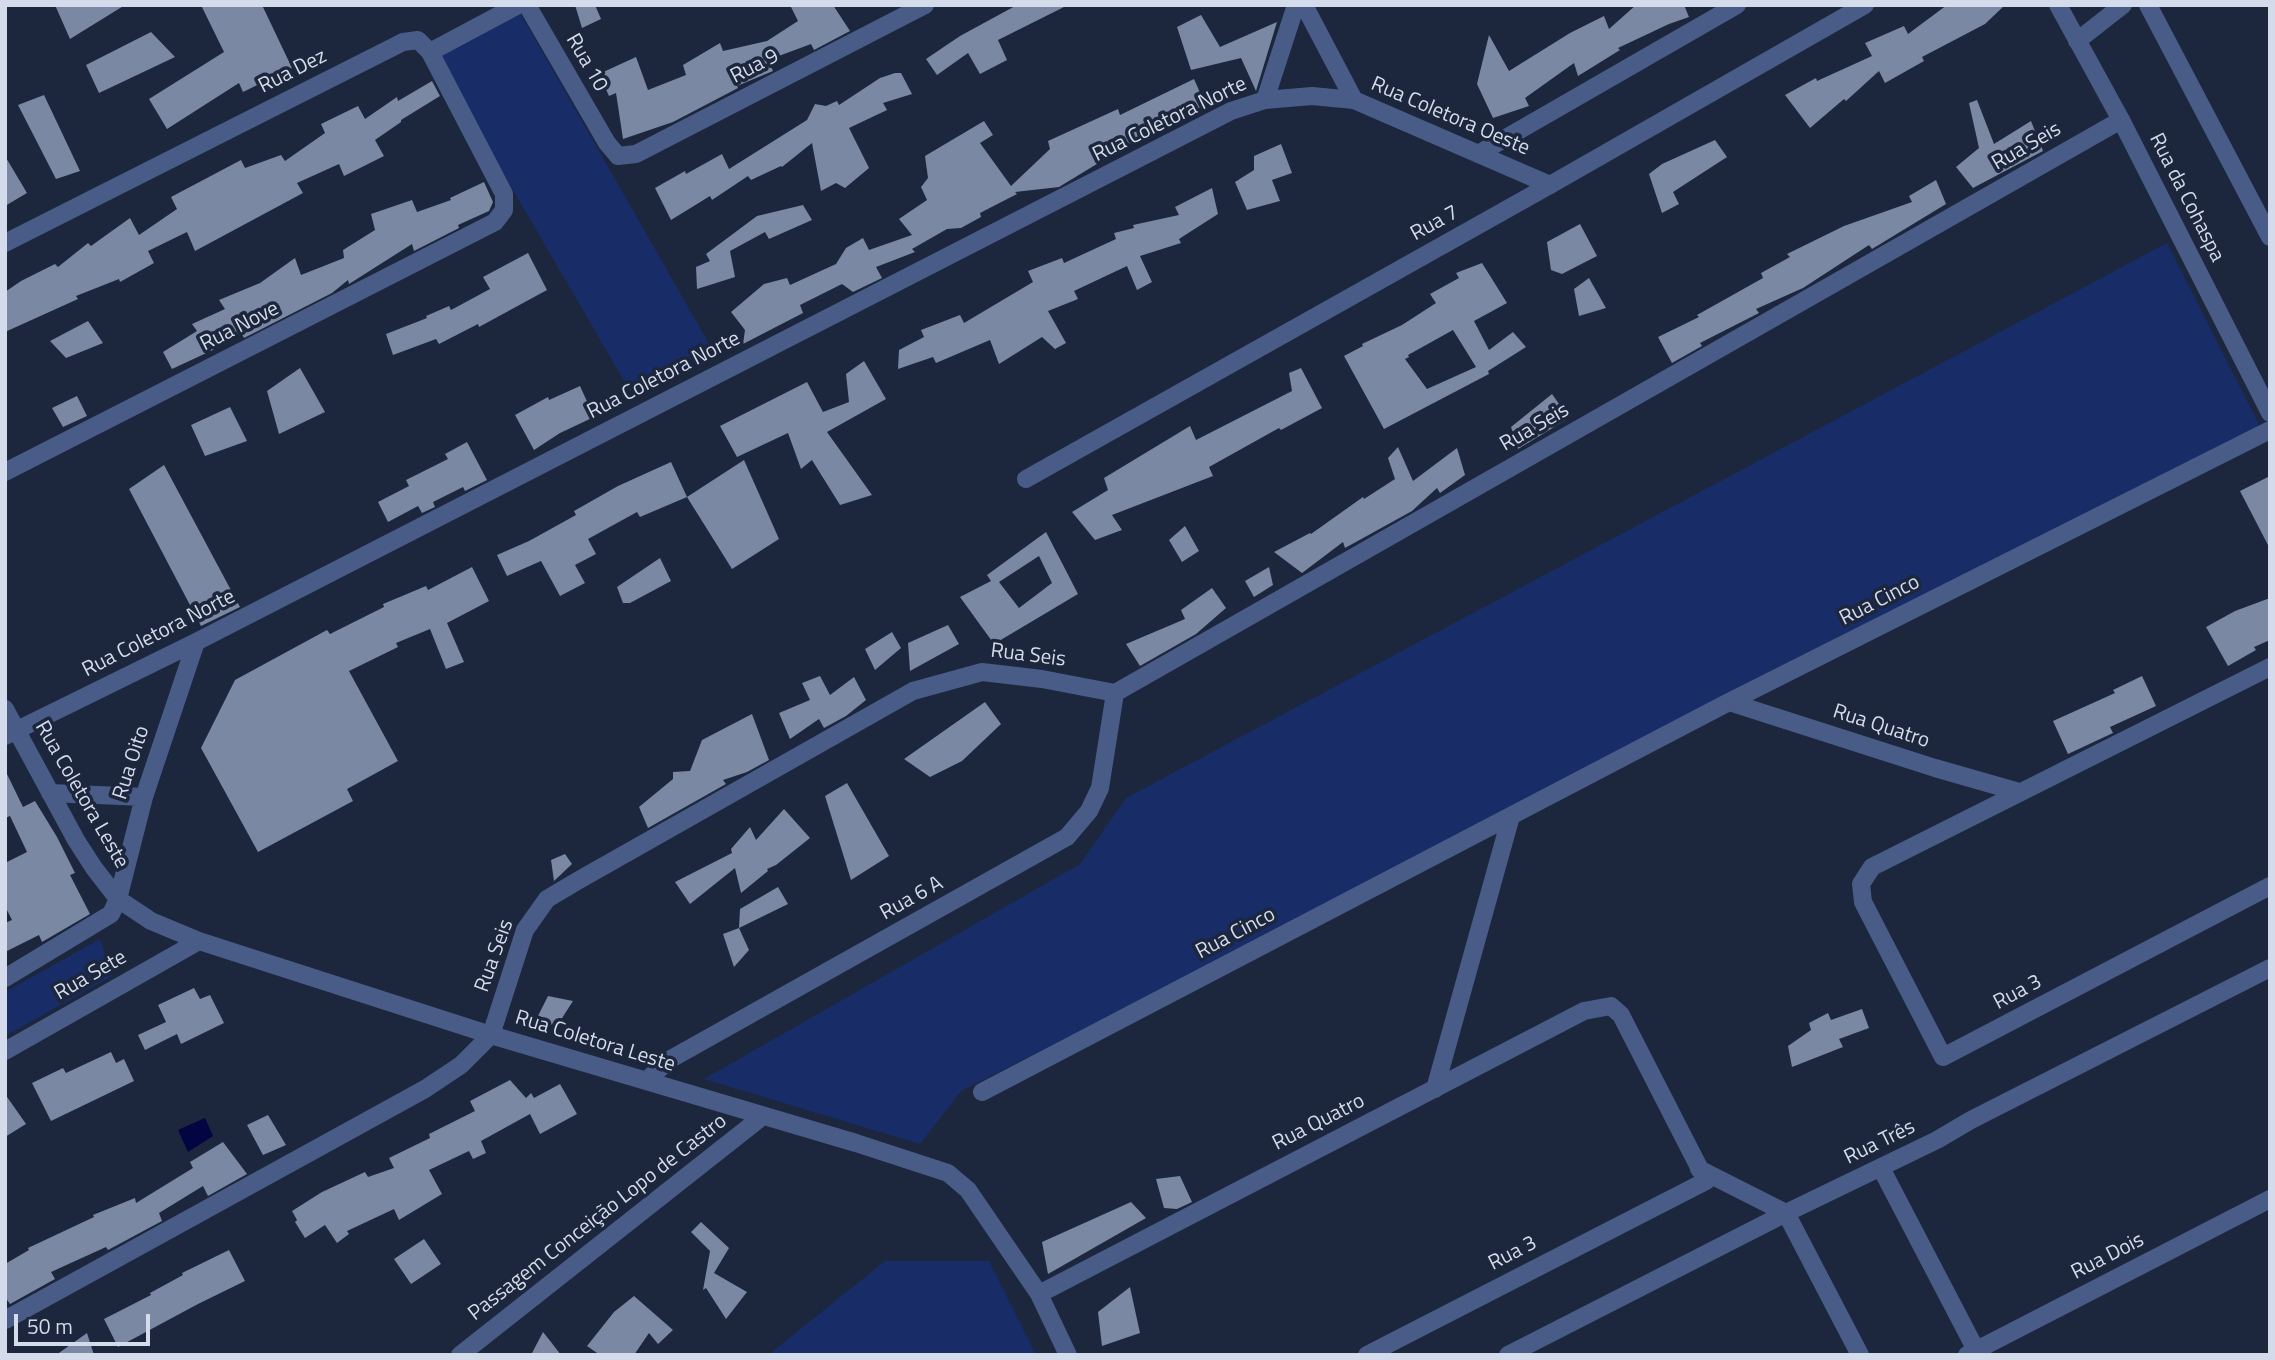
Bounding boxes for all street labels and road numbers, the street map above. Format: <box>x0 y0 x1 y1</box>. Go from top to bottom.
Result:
street label: Rua 10 <box>559 30 613 96</box>
street label: Rua Dez <box>255 44 331 100</box>
street label: Rua 9 <box>727 44 783 90</box>
street label: Rua Coletora Norte <box>1089 72 1251 168</box>
street label: Rua Coletora Oeste <box>1367 72 1533 162</box>
street label: Rua Seis <box>1988 117 2066 177</box>
street label: Rua da Cohaspa <box>2143 130 2229 266</box>
street label: Rua 7 <box>1407 201 1463 247</box>
street label: Rua Nove <box>197 297 283 357</box>
street label: Rua Coletora Norte <box>583 327 745 425</box>
street label: Rua Seis <box>1496 398 1574 458</box>
street label: Rua Cinco <box>1836 570 1924 632</box>
street label: Rua Coletora Norte <box>78 585 240 683</box>
street label: Rua Seis <box>989 639 1067 673</box>
street label: Rua Quatro <box>1829 700 1933 754</box>
street label: Rua Coletora Leste <box>29 717 133 873</box>
street label: Rua Oito <box>108 723 156 803</box>
street label: Rua 6 A <box>876 871 948 927</box>
street label: Rua Cinco <box>1192 903 1280 965</box>
street label: Rua Seis <box>470 916 520 996</box>
street label: Rua Sete <box>50 945 132 1007</box>
street label: Rua 3 <box>1990 970 2046 1016</box>
street label: Rua Coletora Leste <box>512 1006 678 1078</box>
street label: Rua Quatro <box>1269 1089 1369 1157</box>
street label: Passagem Conceição Lopo de Castro <box>464 1109 732 1327</box>
street label: Rua Três <box>1840 1115 1920 1171</box>
street label: Rua Dois <box>2067 1228 2149 1286</box>
street label: Rua 3 <box>1485 1231 1541 1277</box>

